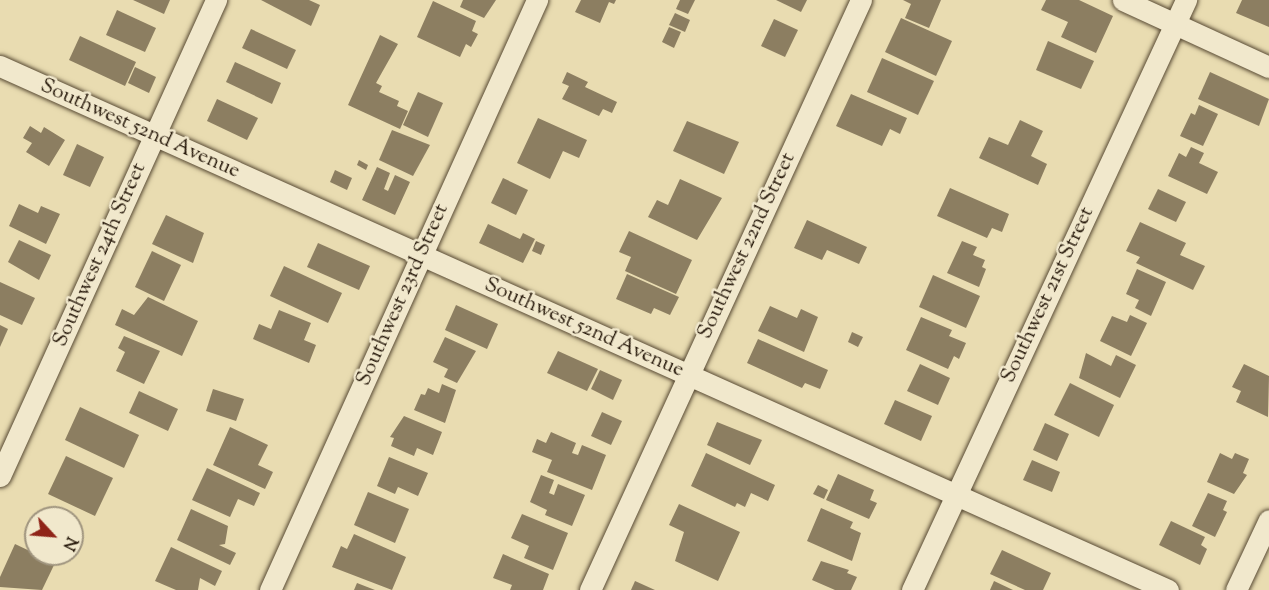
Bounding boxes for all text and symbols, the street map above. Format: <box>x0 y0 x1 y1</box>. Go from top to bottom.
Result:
street label: Southwest 52nd Avenue <box>36 74 244 184</box>
street label: Southwest 22nd Street <box>693 149 801 343</box>
street label: Southwest 24th Street <box>48 159 152 351</box>
street label: Southwest 23rd Street <box>351 200 455 390</box>
street label: Southwest 21st Street <box>996 203 1100 387</box>
street label: Southwest 52nd Avenue <box>480 273 688 383</box>
north arrow <box>24 506 84 566</box>
text: N <box>56 532 82 554</box>

